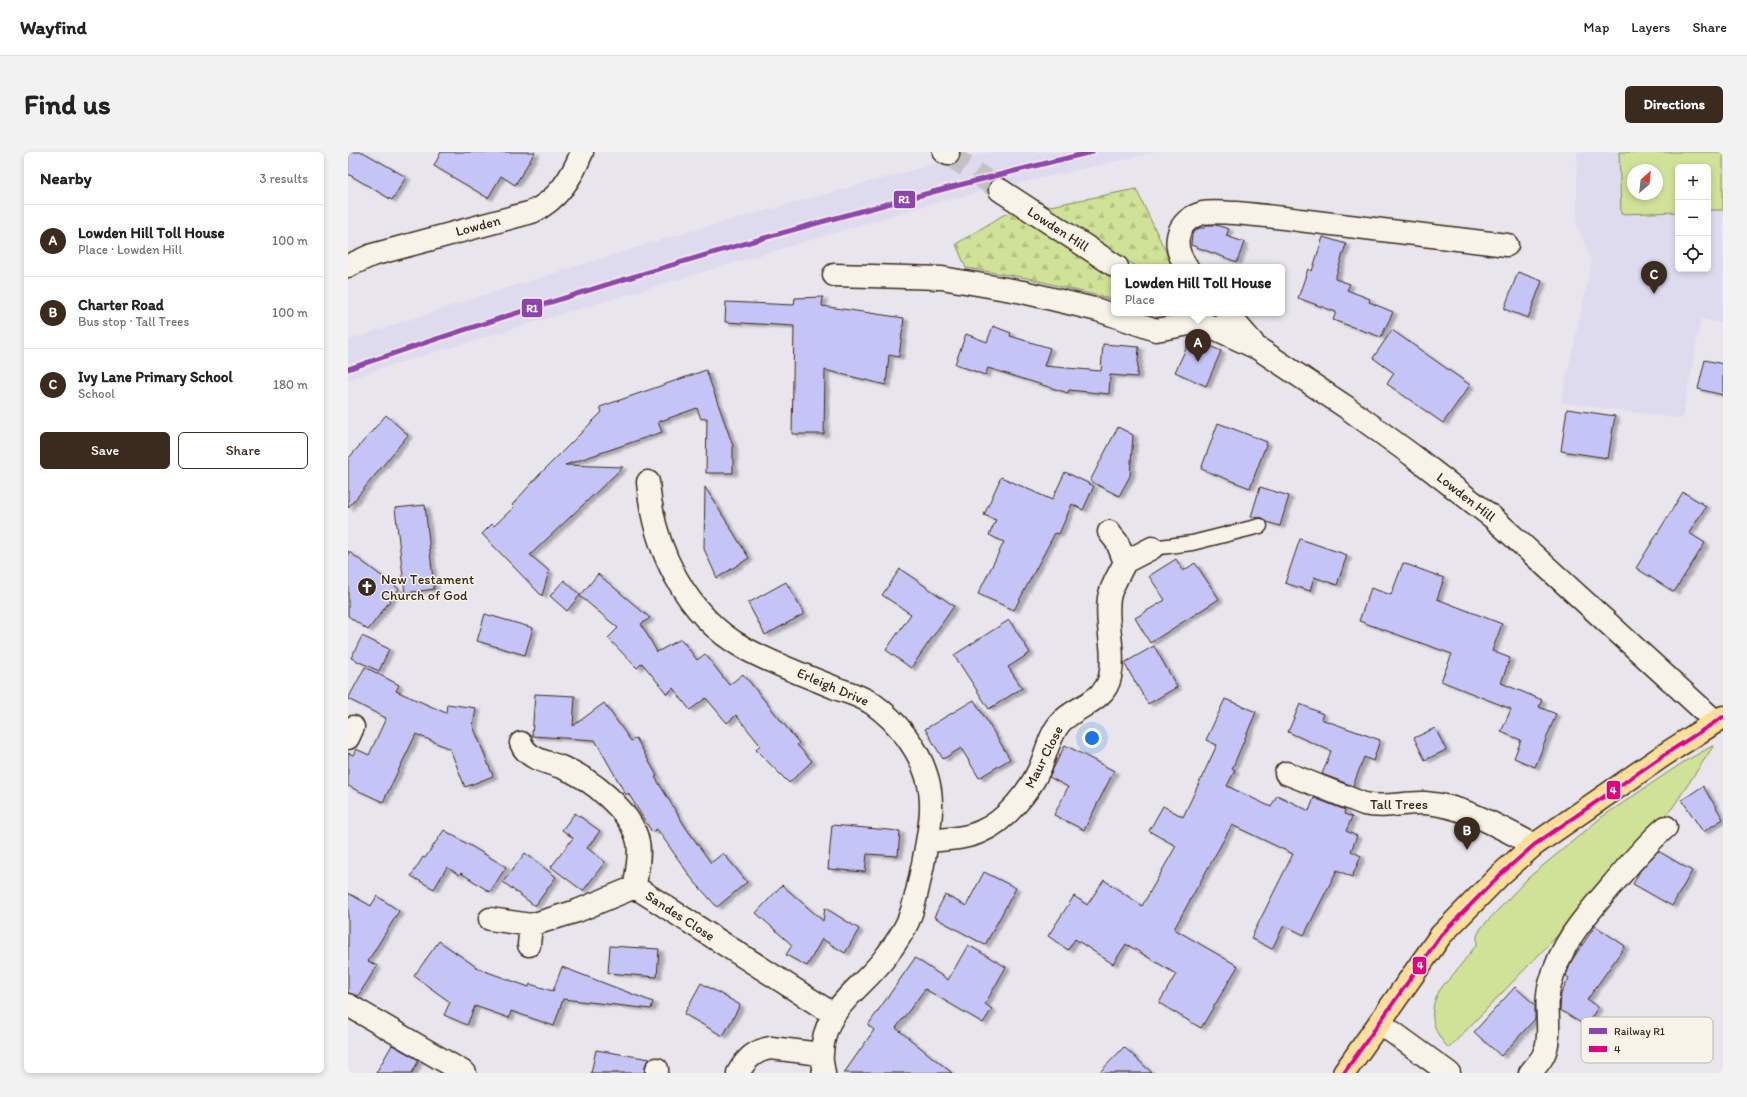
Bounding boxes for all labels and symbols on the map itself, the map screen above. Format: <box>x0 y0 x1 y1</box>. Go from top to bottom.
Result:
north arrow <box>1627 164 1663 200</box>
line badge: R1 <box>893 190 916 209</box>
text: R1 <box>898 193 911 206</box>
street label: Lowden Hill <box>1024 203 1092 255</box>
street label: Lowden <box>454 212 502 240</box>
pin: C <box>1641 261 1667 294</box>
line badge: R1 <box>521 298 543 318</box>
text: R1 <box>526 302 539 315</box>
pin: A <box>1185 329 1211 362</box>
street label: Lowden Hill <box>1433 469 1499 525</box>
place label: New Testament Church of God <box>381 571 474 604</box>
church icon: New Testament Church of God <box>356 576 378 598</box>
street label: Erleigh Drive <box>794 664 872 710</box>
street label: Maur Close <box>1021 723 1067 791</box>
your location <box>1082 728 1102 748</box>
line badge: 4 <box>1606 780 1621 800</box>
text: 4 <box>1610 784 1617 797</box>
street label: Tall Trees <box>1370 796 1428 813</box>
pin: B <box>1454 817 1480 850</box>
street label: Sandes Close <box>642 887 718 945</box>
line badge: 4 <box>1412 956 1427 975</box>
text: 4 <box>1417 959 1424 972</box>
legend <box>1581 1017 1713 1063</box>
text: Railway R1 <box>1614 1025 1665 1038</box>
text: 4 <box>1614 1043 1621 1056</box>

